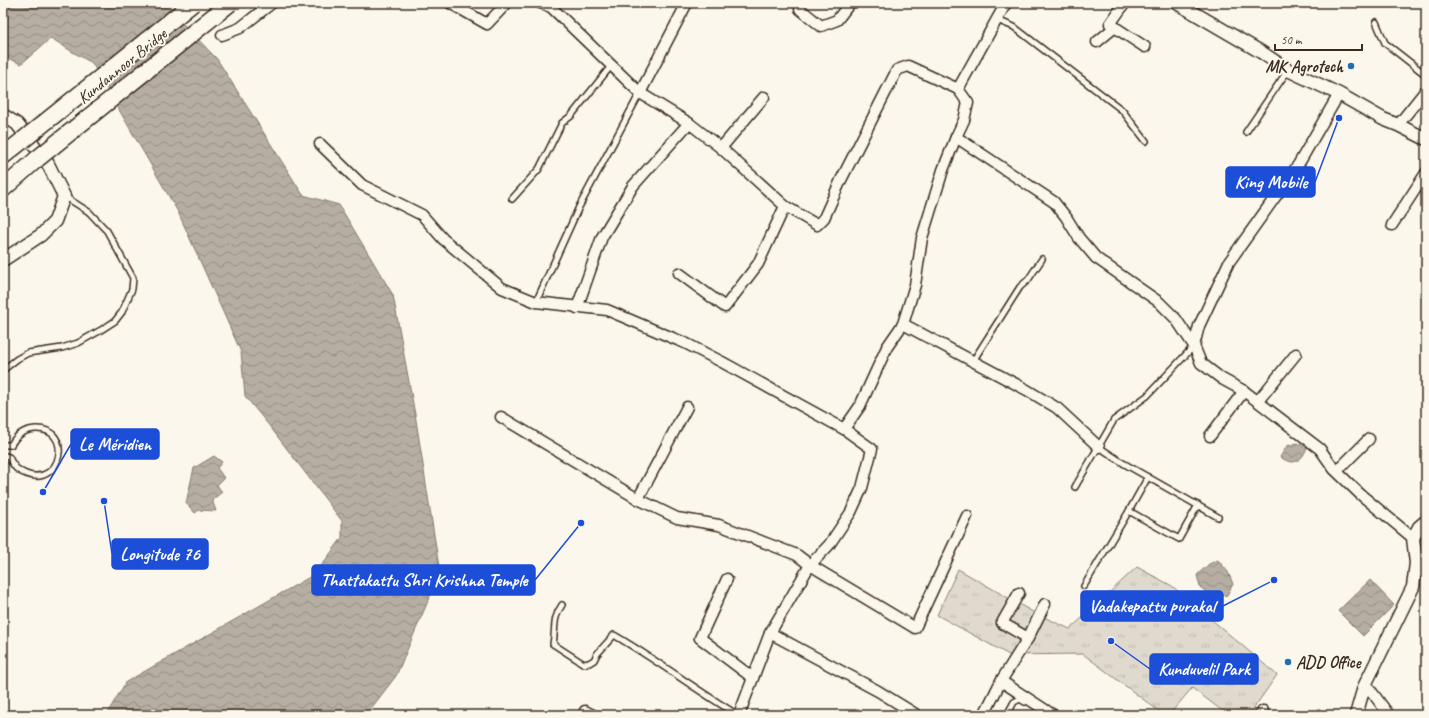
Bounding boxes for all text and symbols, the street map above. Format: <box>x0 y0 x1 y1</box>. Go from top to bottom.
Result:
street label: Kundannoor Bridge <box>73 23 172 108</box>
scale bar <box>1275 26 1362 52</box>
text: 50 m <box>1281 32 1303 48</box>
place label: MK Agrotech <box>1265 56 1344 77</box>
marker: MK Agrotech <box>1346 61 1356 71</box>
callout: King Mobile <box>1226 167 1315 197</box>
text: King Mobile <box>1235 171 1309 193</box>
callout: Le Méridien <box>71 429 159 459</box>
text: Le Méridien <box>79 433 153 455</box>
callout: Longitude 76 <box>112 539 208 569</box>
text: Longitude 76 <box>120 543 201 565</box>
callout: Thattakattu Shri Krishna Temple <box>312 565 535 595</box>
text: Thattakattu Shri Krishna Temple <box>320 569 530 591</box>
callout: Vadakepattu purakal <box>1081 591 1223 621</box>
text: Vadakepattu purakal <box>1089 595 1219 617</box>
place label: ADD Office <box>1296 652 1363 673</box>
callout: Kunduvelil Park <box>1150 654 1258 684</box>
marker: ADD Office <box>1283 657 1293 667</box>
text: Kunduvelil Park <box>1158 658 1252 680</box>

